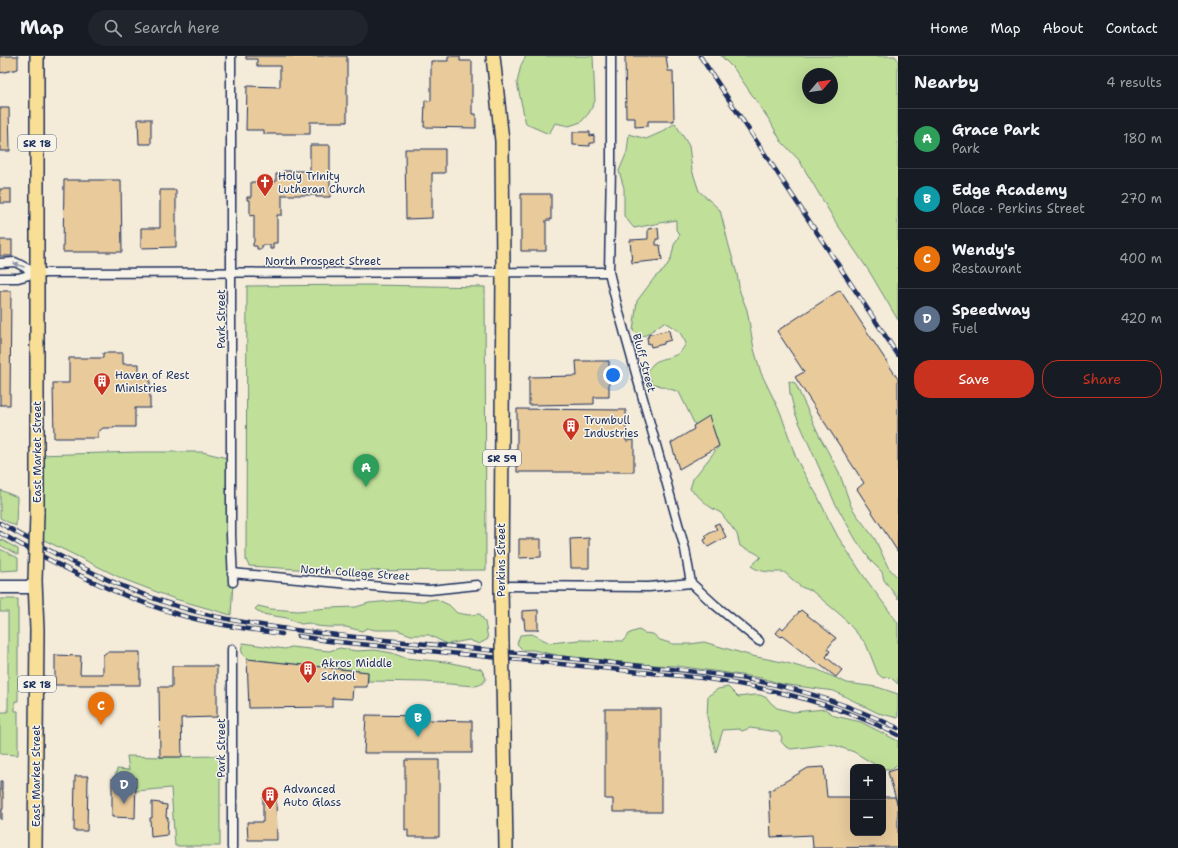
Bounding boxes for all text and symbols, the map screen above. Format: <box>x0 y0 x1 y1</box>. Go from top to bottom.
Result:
search box <box>88 10 368 46</box>
text: Map <box>20 15 64 40</box>
icon: search <box>102 17 124 39</box>
text: Search here <box>134 18 220 38</box>
text: Home <box>930 19 969 37</box>
text: Map <box>991 19 1021 37</box>
text: About <box>1043 19 1084 37</box>
text: Contact <box>1106 19 1158 37</box>
north arrow <box>802 68 838 104</box>
text: Nearby <box>914 71 979 93</box>
text: 4 results <box>1106 74 1162 91</box>
text: Grace Park <box>952 120 1040 140</box>
text: A <box>922 130 932 147</box>
text: 180 m <box>1123 130 1162 147</box>
road number: SR 18 <box>18 135 56 151</box>
text: Park <box>952 140 980 157</box>
place label: Holy Trinity Lutheran Church <box>278 169 366 197</box>
church icon: Holy Trinity Lutheran Church <box>255 172 275 197</box>
text: Edge Academy <box>952 180 1067 200</box>
text: B <box>923 190 931 207</box>
text: 270 m <box>1120 190 1162 207</box>
text: Place · Perkins Street <box>952 200 1085 217</box>
text: Wendy's <box>952 240 1015 260</box>
text: C <box>923 250 931 267</box>
text: 400 m <box>1119 250 1162 267</box>
street label: North Prospect Street <box>265 254 381 269</box>
text: Restaurant <box>952 260 1022 277</box>
one-way arrow <box>12 261 24 267</box>
street label: Park Street <box>214 289 229 349</box>
text: Speedway <box>952 300 1030 320</box>
text: D <box>922 310 932 327</box>
text: 420 m <box>1120 310 1162 327</box>
text: Fuel <box>952 320 977 337</box>
street label: Bluff Street <box>629 332 659 394</box>
button: Save <box>914 360 1034 398</box>
button: Share <box>1042 360 1162 398</box>
your location <box>603 365 623 385</box>
place label: Haven of Rest Ministries <box>115 368 190 396</box>
building icon: Haven of Rest Ministries <box>92 371 112 396</box>
street label: East Market Street <box>30 401 45 503</box>
place label: Trumbull Industries <box>584 413 639 441</box>
building icon: Trumbull Industries <box>561 416 581 441</box>
road number: SR 59 <box>483 450 521 466</box>
pin: A <box>353 454 379 487</box>
street label: Perkins Street <box>494 523 509 597</box>
street label: North College Street <box>300 562 410 584</box>
place label: Akros Middle School <box>321 656 392 684</box>
building icon: Akros Middle School <box>298 659 318 684</box>
road number: SR 18 <box>18 676 56 692</box>
pin: C <box>88 692 114 725</box>
pin: B <box>405 704 431 737</box>
street label: Park Street <box>214 718 229 778</box>
street label: East Market Street <box>29 725 44 827</box>
map controls <box>850 764 886 836</box>
button: + <box>850 764 886 800</box>
pin: D <box>111 771 137 804</box>
place label: Advanced Auto Glass <box>283 782 341 810</box>
building icon: Advanced Auto Glass <box>260 785 280 810</box>
button: − <box>850 800 886 836</box>

